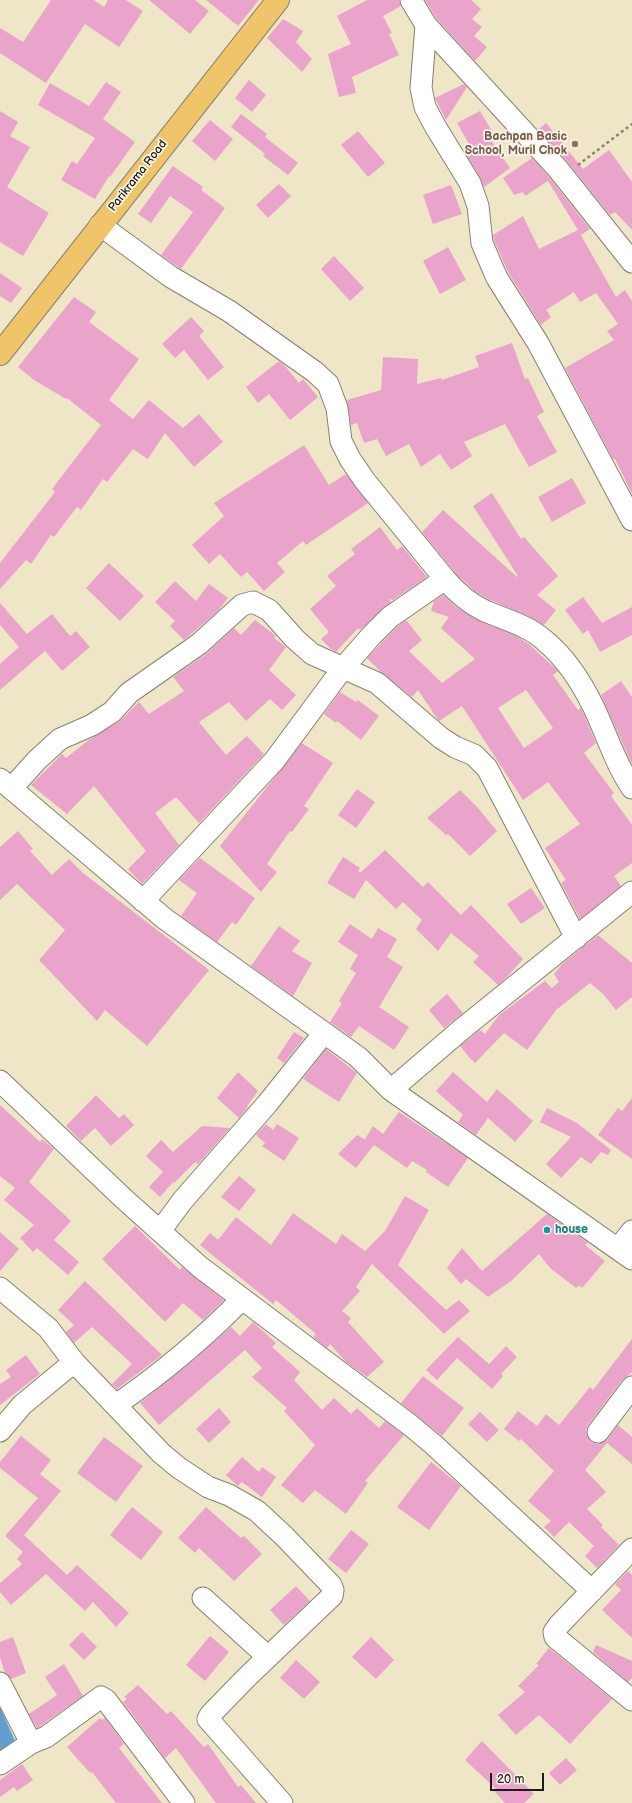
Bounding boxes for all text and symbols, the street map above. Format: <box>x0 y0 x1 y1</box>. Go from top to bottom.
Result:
place label: Bachpan Basic School, Muril Chok <box>465 130 567 158</box>
street label: Parikrama Road <box>106 137 170 215</box>
marker: Bachpan Basic School, Muril Chok <box>570 139 580 149</box>
place label: house <box>555 1223 588 1237</box>
marker: house <box>542 1225 552 1235</box>
scale bar <box>492 1765 546 1791</box>
text: 20 m <box>497 1772 524 1787</box>

